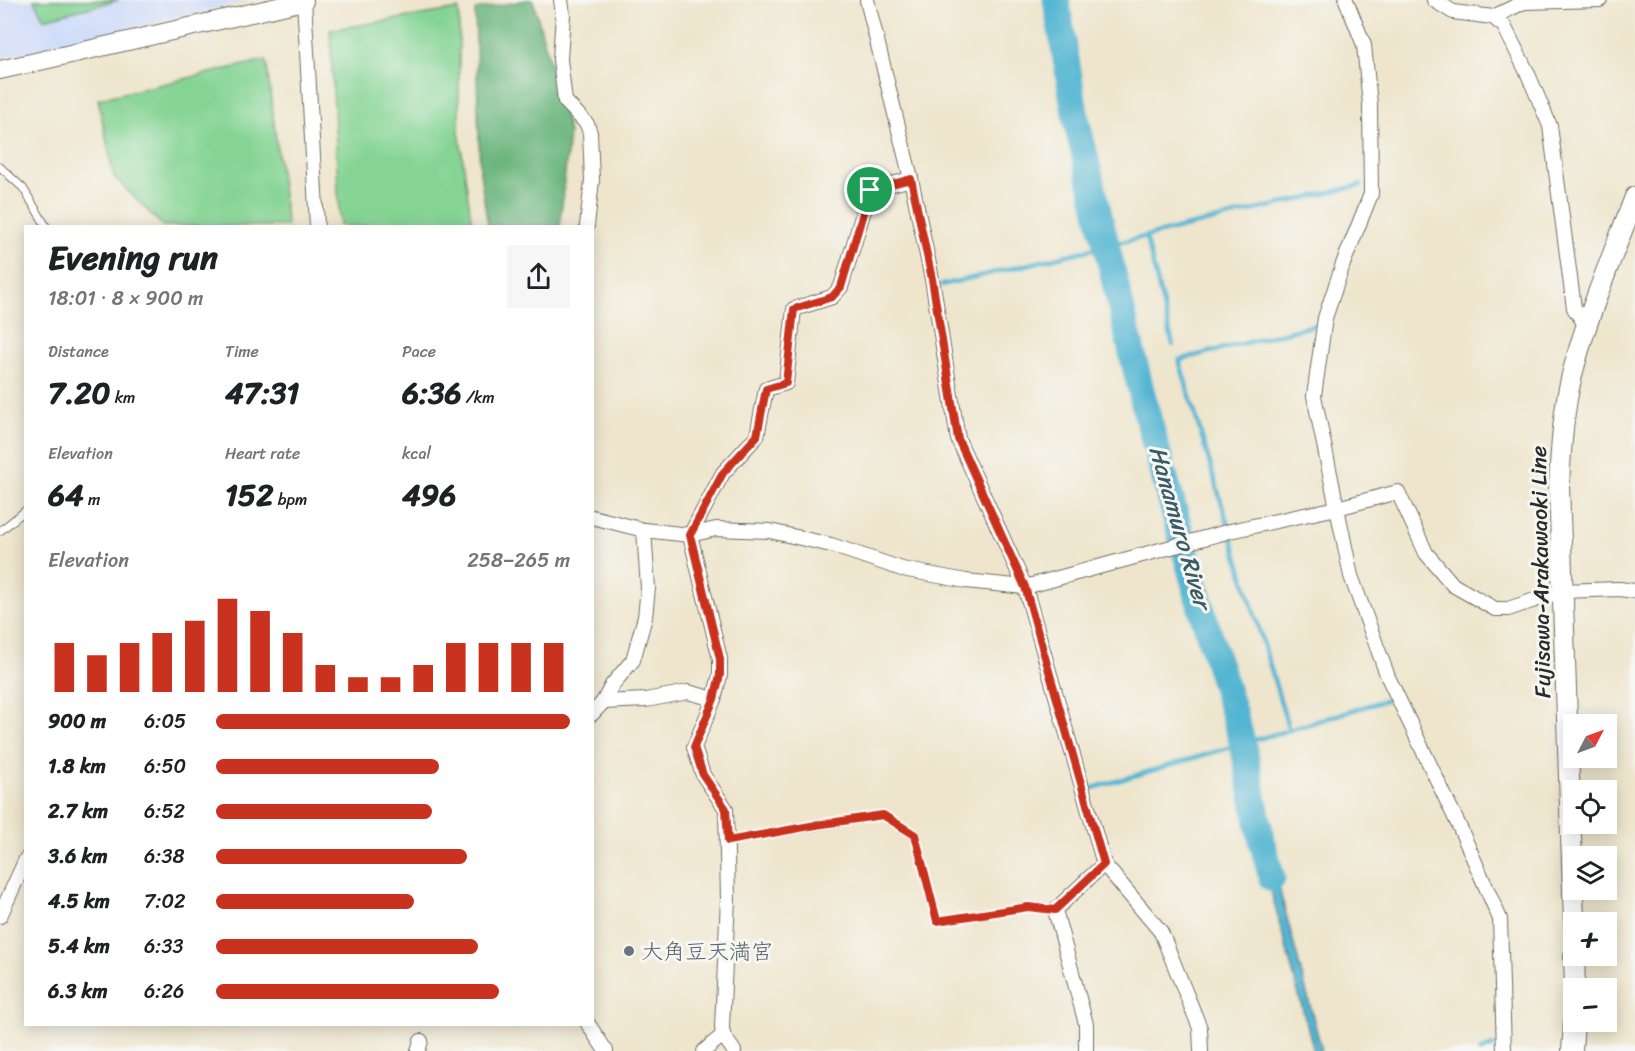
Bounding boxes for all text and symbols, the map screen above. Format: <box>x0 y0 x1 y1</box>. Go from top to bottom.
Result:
pin <box>844 164 895 215</box>
icon: arrive <box>853 173 886 206</box>
text: Evening run <box>48 229 218 287</box>
button: share <box>507 245 570 308</box>
text: 18:01 · 8 × 900 m <box>48 281 203 316</box>
text: Distance <box>48 337 109 366</box>
text: Time <box>225 337 259 366</box>
text: Pace <box>402 337 436 366</box>
text: 7.20 <box>48 366 110 420</box>
text: 47:31 <box>225 366 299 420</box>
text: 6:36 <box>402 366 462 420</box>
text: km <box>110 383 135 412</box>
text: /km <box>462 383 495 412</box>
text: Elevation <box>48 439 113 468</box>
text: Heart rate <box>225 439 300 468</box>
text: kcal <box>402 439 431 468</box>
water label: Hanamuro River <box>1137 441 1224 617</box>
street label: Fujisawa-Arakawaoki Line <box>1519 446 1562 698</box>
text: 64 <box>48 468 84 522</box>
text: 152 <box>225 468 274 522</box>
text: 496 <box>402 468 456 522</box>
text: m <box>84 485 100 514</box>
text: bpm <box>274 485 307 514</box>
text: Elevation <box>48 543 129 578</box>
text: 258–265 m <box>467 543 570 578</box>
text: 900 m <box>48 704 106 739</box>
text: 6:05 <box>144 704 186 739</box>
north arrow <box>1563 714 1617 768</box>
map controls <box>1563 714 1617 1032</box>
text: 1.8 km <box>48 749 106 784</box>
text: 6:50 <box>144 749 186 784</box>
button: locate <box>1563 780 1617 834</box>
text: 2.7 km <box>48 794 108 829</box>
text: 6:52 <box>144 794 185 829</box>
text: 3.6 km <box>48 839 108 874</box>
text: 6:38 <box>144 839 184 874</box>
button: layers <box>1563 846 1617 900</box>
text: 4.5 km <box>48 884 110 919</box>
text: 7:02 <box>144 884 186 919</box>
button: + <box>1563 912 1617 966</box>
text: 5.4 km <box>48 929 110 964</box>
text: 6:33 <box>144 929 183 964</box>
place label: 大角豆天満宮 <box>641 932 773 971</box>
marker: 大角豆天満宮 <box>622 944 636 958</box>
text: 6.3 km <box>48 974 108 1009</box>
text: 6:26 <box>144 974 184 1009</box>
button: − <box>1563 978 1617 1032</box>

